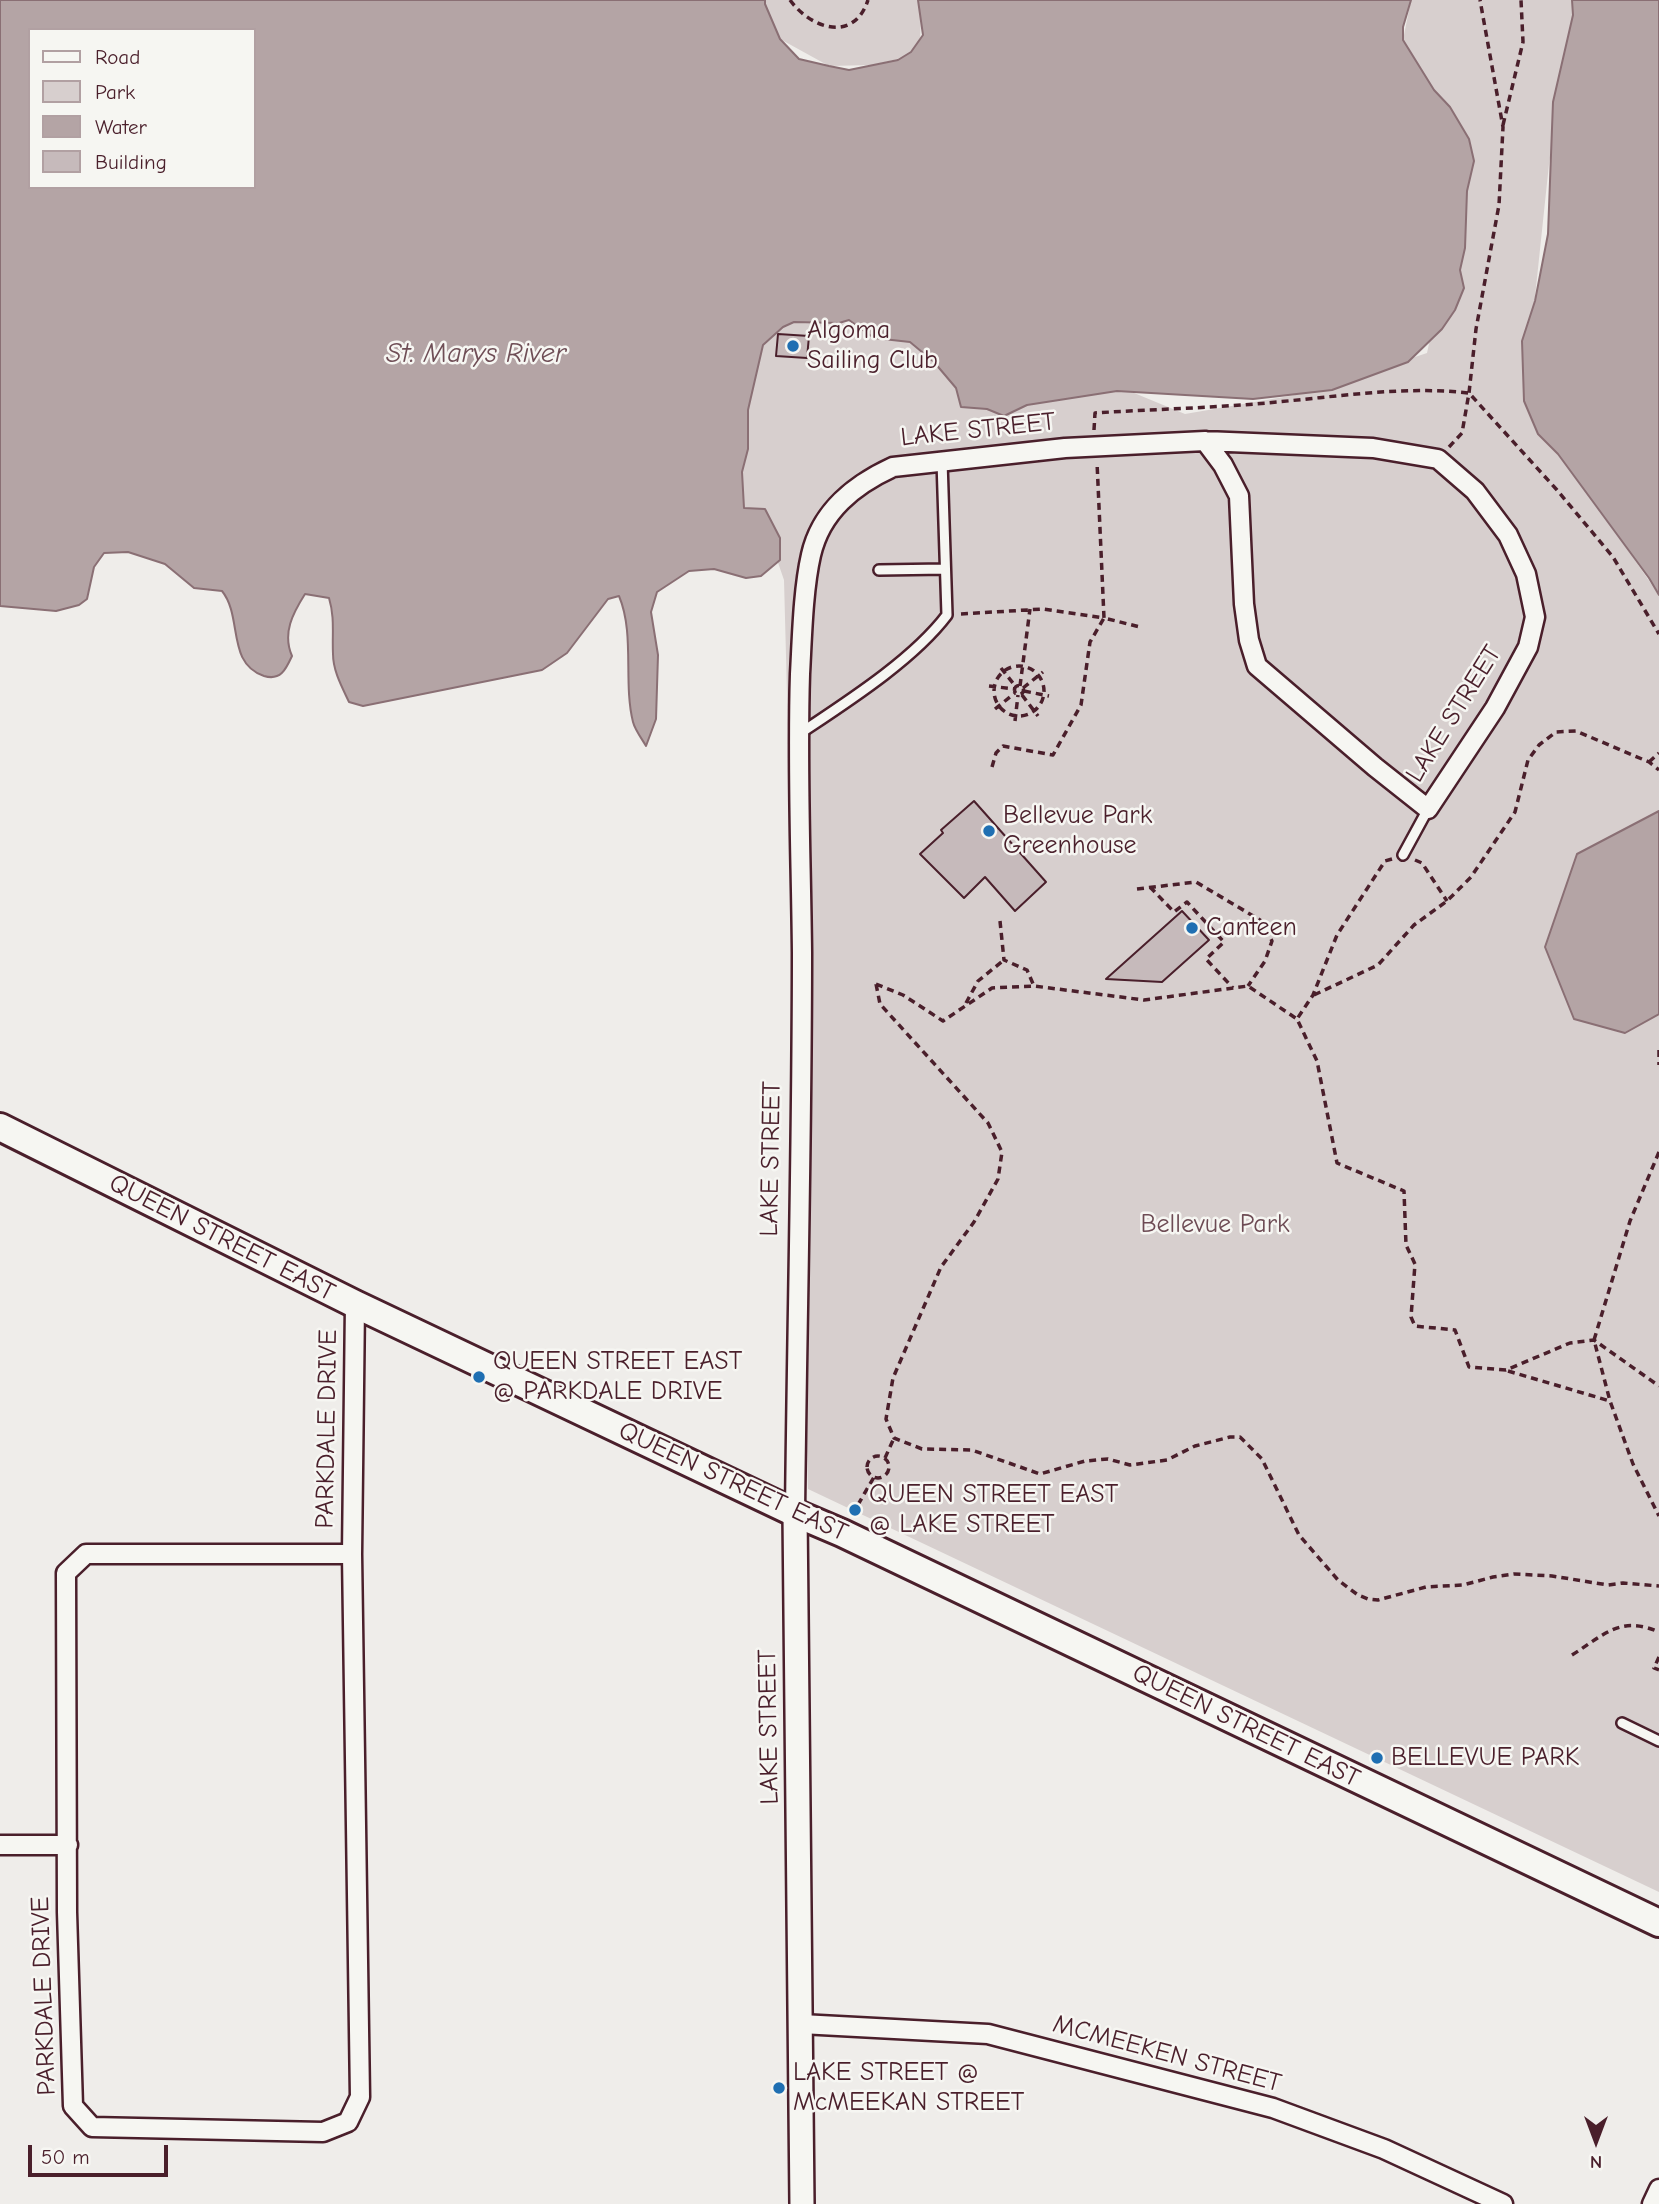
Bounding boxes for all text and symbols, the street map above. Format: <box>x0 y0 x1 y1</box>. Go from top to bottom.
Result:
legend <box>28 28 256 189</box>
text: Road <box>95 45 140 69</box>
text: Park <box>95 80 135 104</box>
text: Water <box>95 115 147 139</box>
text: Building <box>95 150 167 174</box>
place label: Algoma Sailing Club <box>807 315 938 376</box>
water label: St. Marys River <box>386 337 566 371</box>
marker: Algoma Sailing Club <box>785 338 801 354</box>
street label: LAKE STREET <box>899 406 1057 454</box>
street label: LAKE STREET <box>1400 640 1508 788</box>
place label: Bellevue Park Greenhouse <box>1003 800 1152 862</box>
marker: Bellevue Park Greenhouse <box>981 823 997 839</box>
place label: Canteen <box>1206 912 1297 944</box>
marker: Canteen <box>1184 920 1200 936</box>
street label: LAKE STREET <box>754 1081 788 1237</box>
street label: QUEEN STREET EAST <box>104 1168 340 1308</box>
park label: Bellevue Park <box>1140 1209 1290 1241</box>
street label: PARKDALE DRIVE <box>310 1329 344 1529</box>
place label: QUEEN STREET EAST @ PARKDALE DRIVE <box>493 1346 742 1408</box>
marker: QUEEN STREET EAST @ PARKDALE DRIVE <box>471 1369 487 1385</box>
street label: QUEEN STREET EAST <box>613 1415 853 1549</box>
place label: QUEEN STREET EAST @ LAKE STREET <box>869 1479 1118 1540</box>
marker: QUEEN STREET EAST @ LAKE STREET <box>847 1502 863 1518</box>
street label: LAKE STREET <box>752 1649 786 1805</box>
street label: QUEEN STREET EAST <box>1127 1657 1365 1795</box>
place label: BELLEVUE PARK <box>1391 1742 1579 1774</box>
marker: BELLEVUE PARK <box>1369 1750 1385 1766</box>
street label: PARKDALE DRIVE <box>25 1896 63 2096</box>
street label: MCMEEKEN STREET <box>1049 2008 1285 2100</box>
place label: LAKE STREET @ McMEEKAN STREET <box>793 2057 1024 2118</box>
marker: LAKE STREET @ McMEEKAN STREET <box>771 2080 787 2096</box>
north arrow <box>1561 2106 1631 2176</box>
scale bar <box>32 2130 172 2174</box>
text: 50 m <box>41 2145 90 2169</box>
text: N <box>1590 2151 1602 2173</box>

